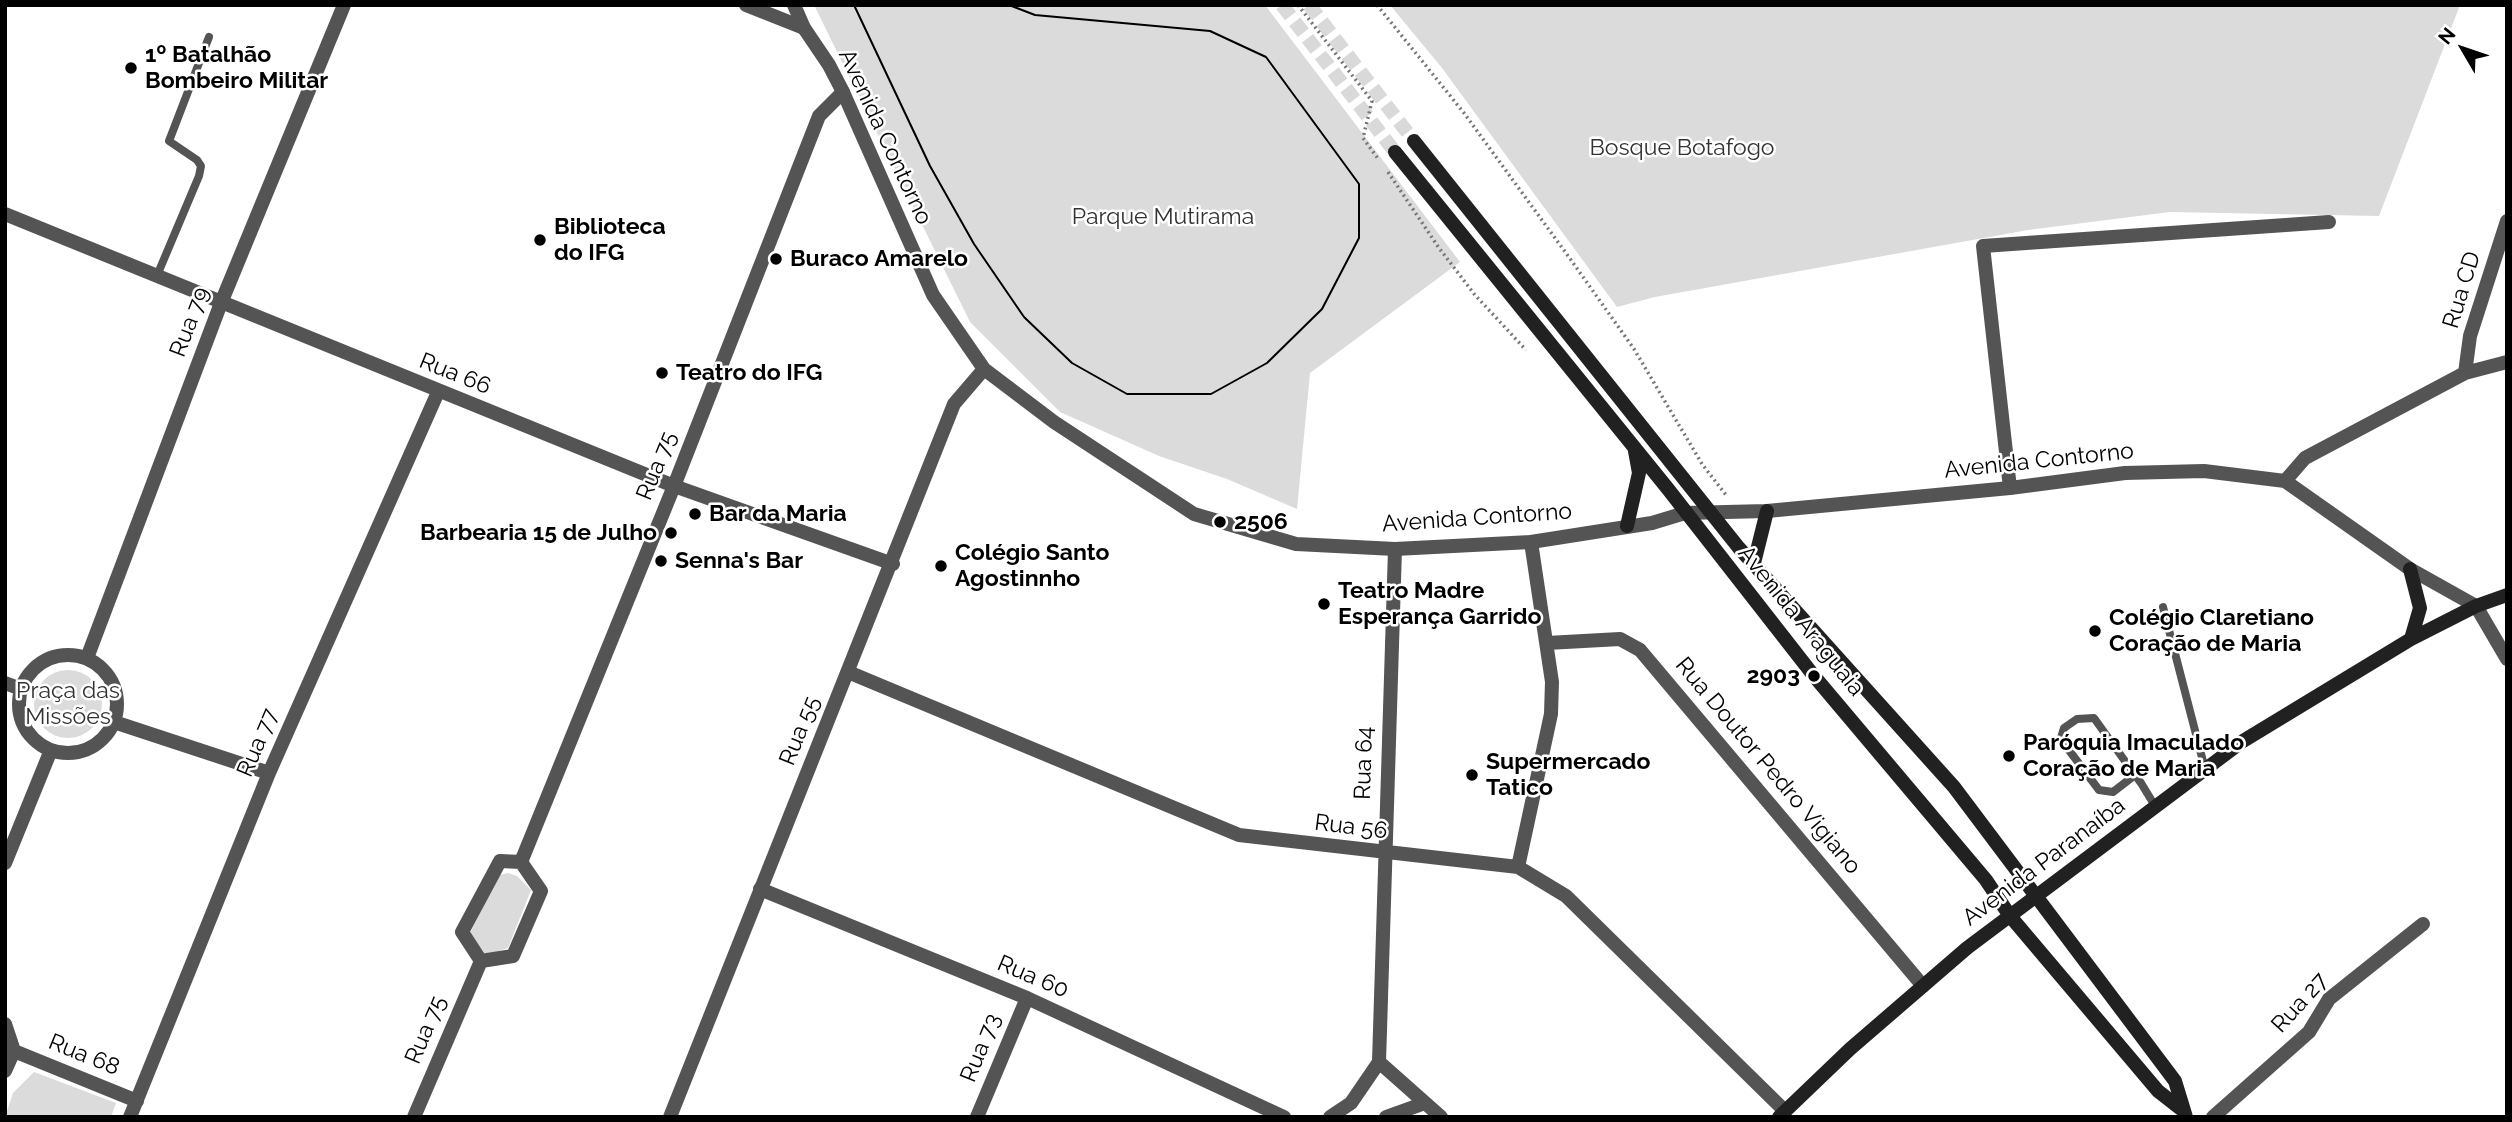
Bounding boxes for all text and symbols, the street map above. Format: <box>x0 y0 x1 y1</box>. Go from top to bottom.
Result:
north arrow <box>2428 14 2498 84</box>
text: N <box>2434 23 2460 48</box>
place label: 1º Batalhão Bombeiro Militar <box>145 41 328 95</box>
street label: Avenida Contorno <box>832 45 938 229</box>
marker: 1º Batalhão Bombeiro Militar <box>123 60 139 76</box>
park label: Bosque Botafogo <box>1589 134 1775 162</box>
park label: Parque Mutirama <box>1072 203 1254 231</box>
place label: Biblioteca do IFG <box>554 213 666 267</box>
marker: Biblioteca do IFG <box>532 232 548 248</box>
place label: Buraco Amarelo <box>790 245 968 273</box>
street label: Rua CD <box>2437 248 2487 332</box>
marker: Buraco Amarelo <box>768 251 784 267</box>
street label: Rua 79 <box>164 283 216 361</box>
street label: Rua 66 <box>415 347 495 401</box>
place label: Teatro do IFG <box>676 359 822 387</box>
marker: Teatro do IFG <box>654 365 670 381</box>
street label: Rua 75 <box>631 428 683 504</box>
street label: Avenida Contorno <box>1943 437 2135 485</box>
street label: Avenida Contorno <box>1381 498 1573 538</box>
place label: Bar da Maria <box>709 500 847 528</box>
marker: Bar da Maria <box>687 506 703 522</box>
place label: 2506 <box>1234 508 1288 536</box>
marker: 2506 <box>1212 514 1228 530</box>
place label: Barbearia 15 de Julho <box>420 519 657 547</box>
marker: Barbearia 15 de Julho <box>663 525 679 541</box>
place label: Colégio Santo Agostinnho <box>955 539 1109 593</box>
street label: Avenida Araguaia <box>1732 540 1870 702</box>
place label: Senna's Bar <box>675 547 803 575</box>
marker: Senna's Bar <box>653 553 669 569</box>
marker: Colégio Santo Agostinnho <box>933 558 949 574</box>
place label: Teatro Madre Esperança Garrido <box>1338 577 1541 631</box>
marker: Teatro Madre Esperança Garrido <box>1316 596 1332 612</box>
place label: Colégio Claretiano Coração de Maria <box>2109 604 2314 658</box>
marker: Colégio Claretiano Coração de Maria <box>2087 623 2103 639</box>
street label: Rua Doutor Pedro Vigiano <box>1669 652 1867 880</box>
place label: 2903 <box>1747 662 1800 690</box>
marker: 2903 <box>1806 668 1822 684</box>
park label: Praça das Missões <box>16 677 120 731</box>
street label: Rua 55 <box>774 692 826 770</box>
street label: Rua 77 <box>231 705 285 781</box>
street label: Rua 64 <box>1349 726 1379 800</box>
place label: Paróquia Imaculado Coração de Maria <box>2023 729 2244 783</box>
place label: Supermercado Tatico <box>1486 748 1650 802</box>
marker: Paróquia Imaculado Coração de Maria <box>2001 748 2017 764</box>
marker: Supermercado Tatico <box>1464 767 1480 783</box>
street label: Avenida Paranaíba <box>1957 792 2131 932</box>
street label: Rua 56 <box>1313 809 1389 845</box>
street label: Rua 60 <box>993 950 1073 1004</box>
street label: Rua 27 <box>2266 967 2334 1039</box>
street label: Rua 75 <box>399 992 453 1068</box>
street label: Rua 73 <box>955 1010 1007 1086</box>
street label: Rua 68 <box>44 1028 124 1082</box>

